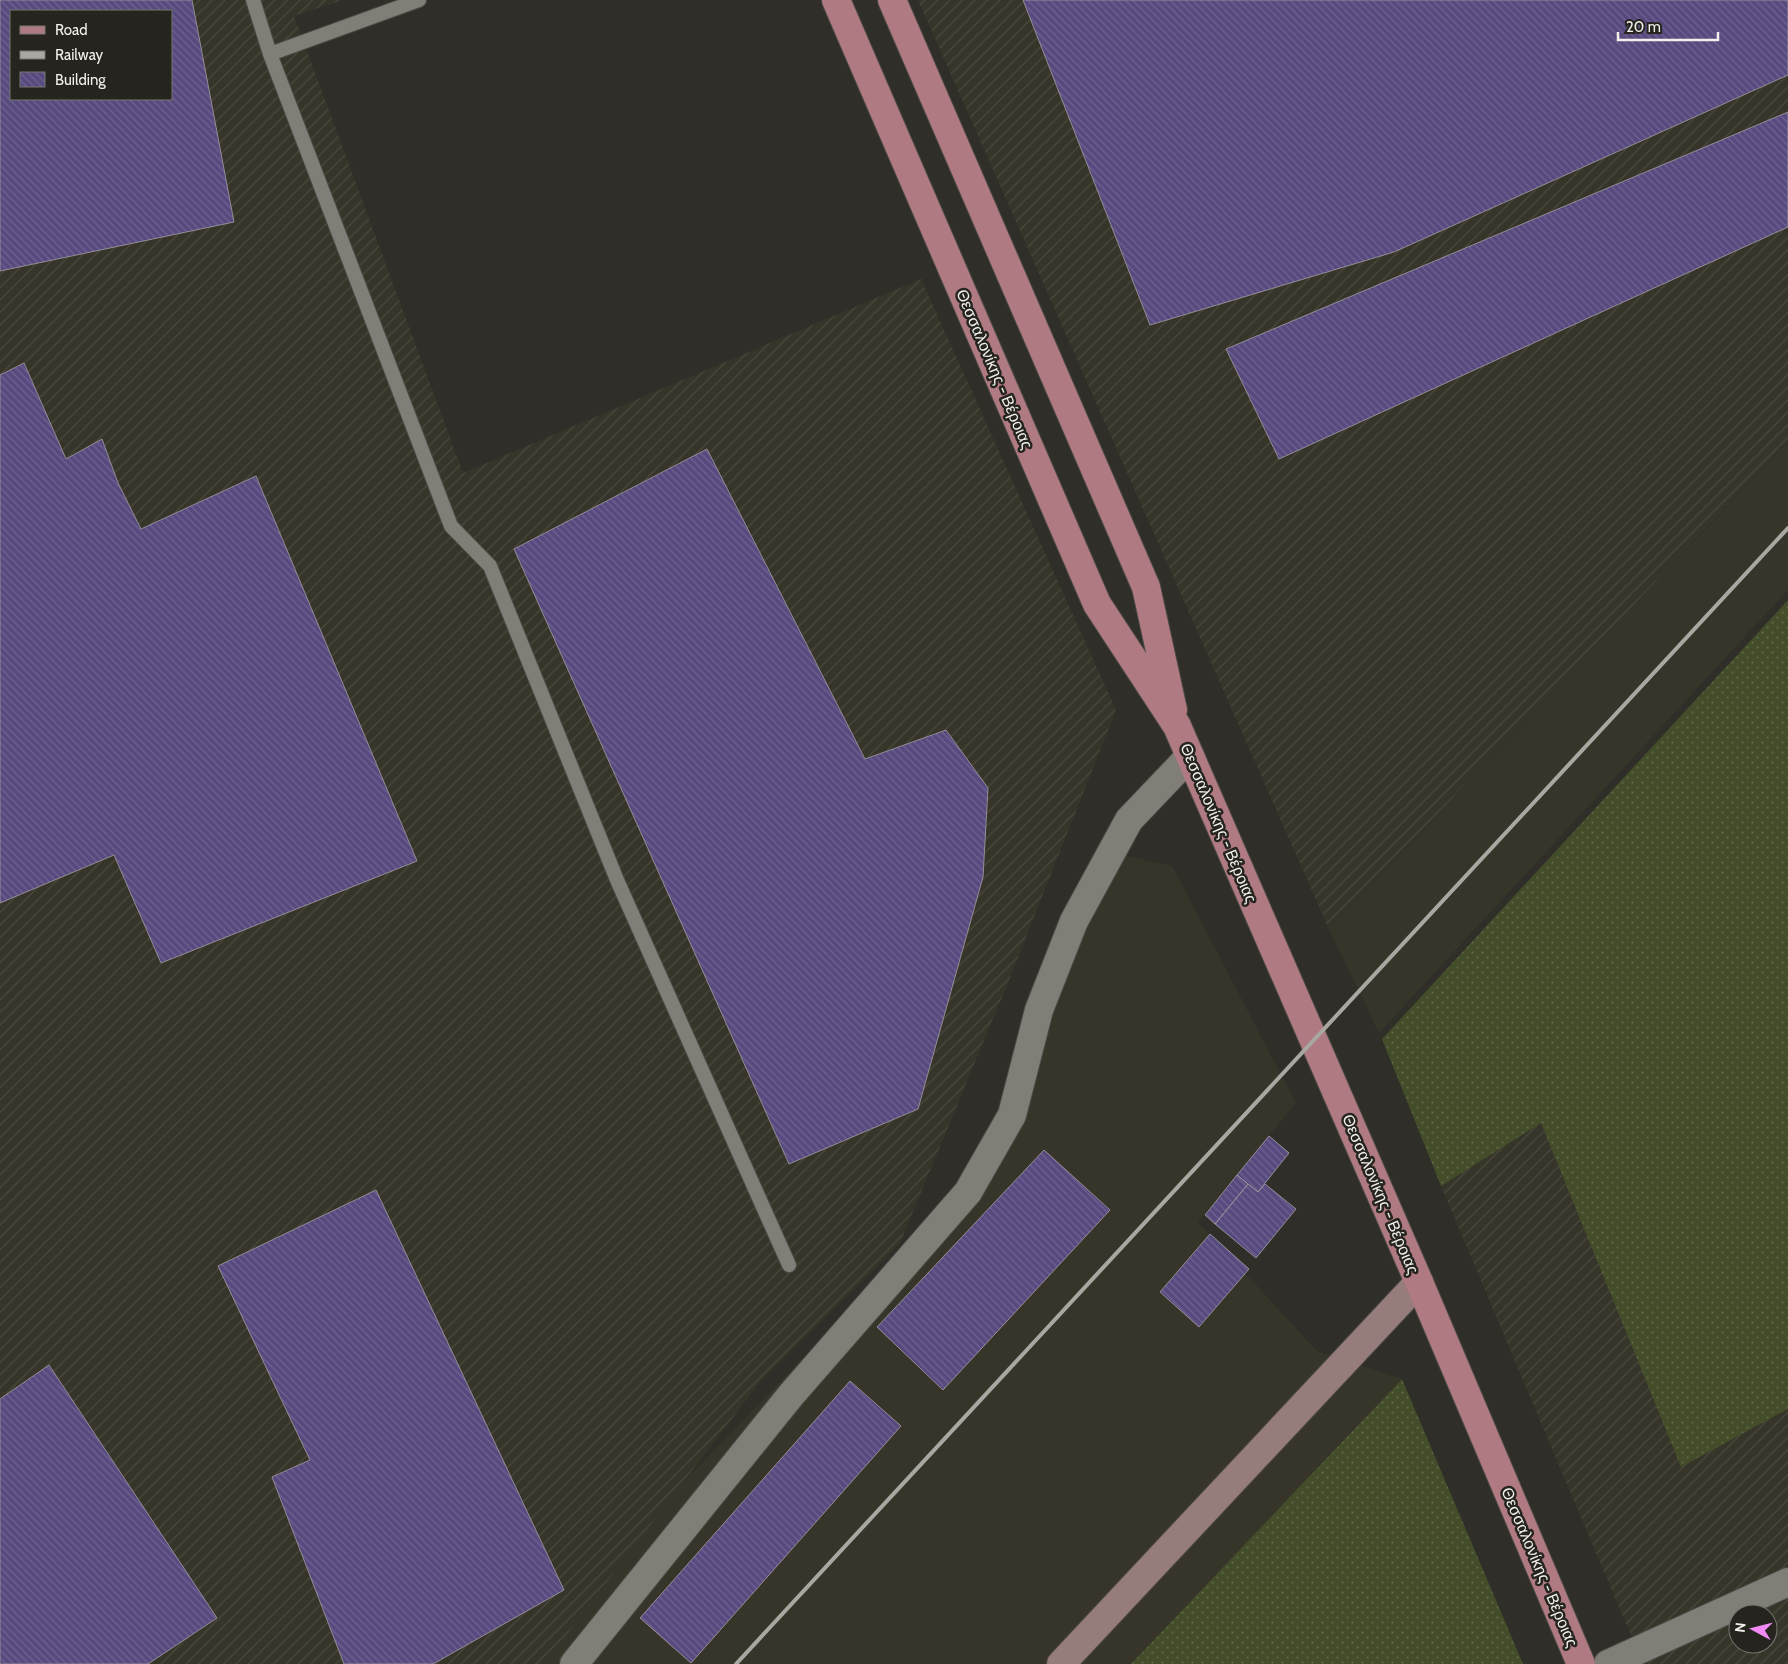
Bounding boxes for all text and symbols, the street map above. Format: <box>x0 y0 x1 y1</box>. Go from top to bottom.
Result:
legend <box>10 10 172 100</box>
scale bar <box>1618 10 1718 42</box>
text: 20 m <box>1626 18 1661 36</box>
text: Road <box>55 21 88 39</box>
text: Railway <box>55 46 104 64</box>
text: Building <box>55 71 106 89</box>
street label: Θεσσαλονίκης - Βέροιας <box>952 286 1037 452</box>
street label: Θεσσαλονίκης - Βέροιας <box>1176 740 1261 906</box>
street label: Θεσσαλονίκης - Βέροιας <box>1338 1111 1423 1277</box>
street label: Θεσσαλονίκης - Βέροιας <box>1497 1484 1582 1650</box>
north arrow <box>1728 1604 1778 1654</box>
text: N <box>1731 1621 1750 1633</box>

